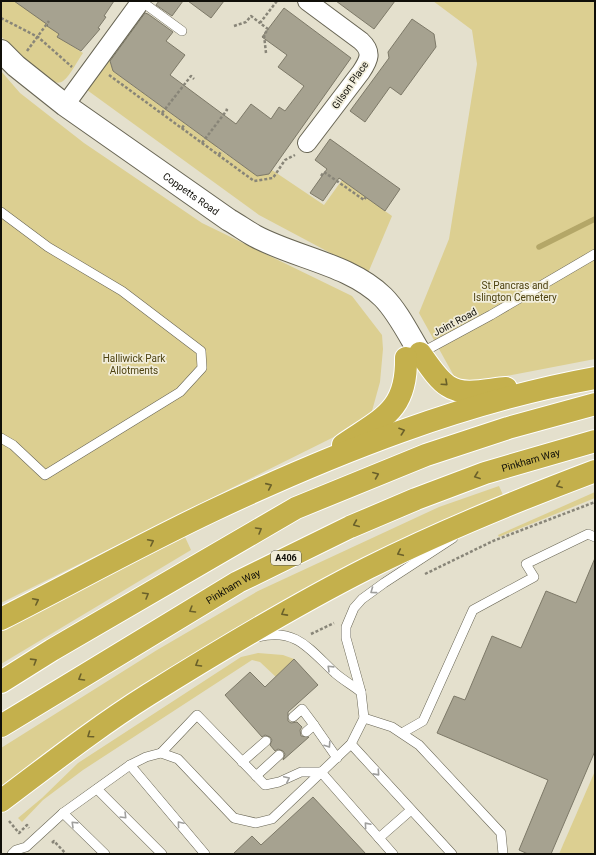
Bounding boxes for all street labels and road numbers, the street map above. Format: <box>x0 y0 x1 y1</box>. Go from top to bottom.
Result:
street label: Gilson Place <box>330 59 370 111</box>
street label: Coppetts Road <box>161 170 221 217</box>
street label: Joint Road <box>431 306 479 338</box>
street label: Pinkham Way <box>500 446 561 473</box>
road number: A406 <box>271 551 301 565</box>
street label: Pinkham Way <box>204 566 262 606</box>

